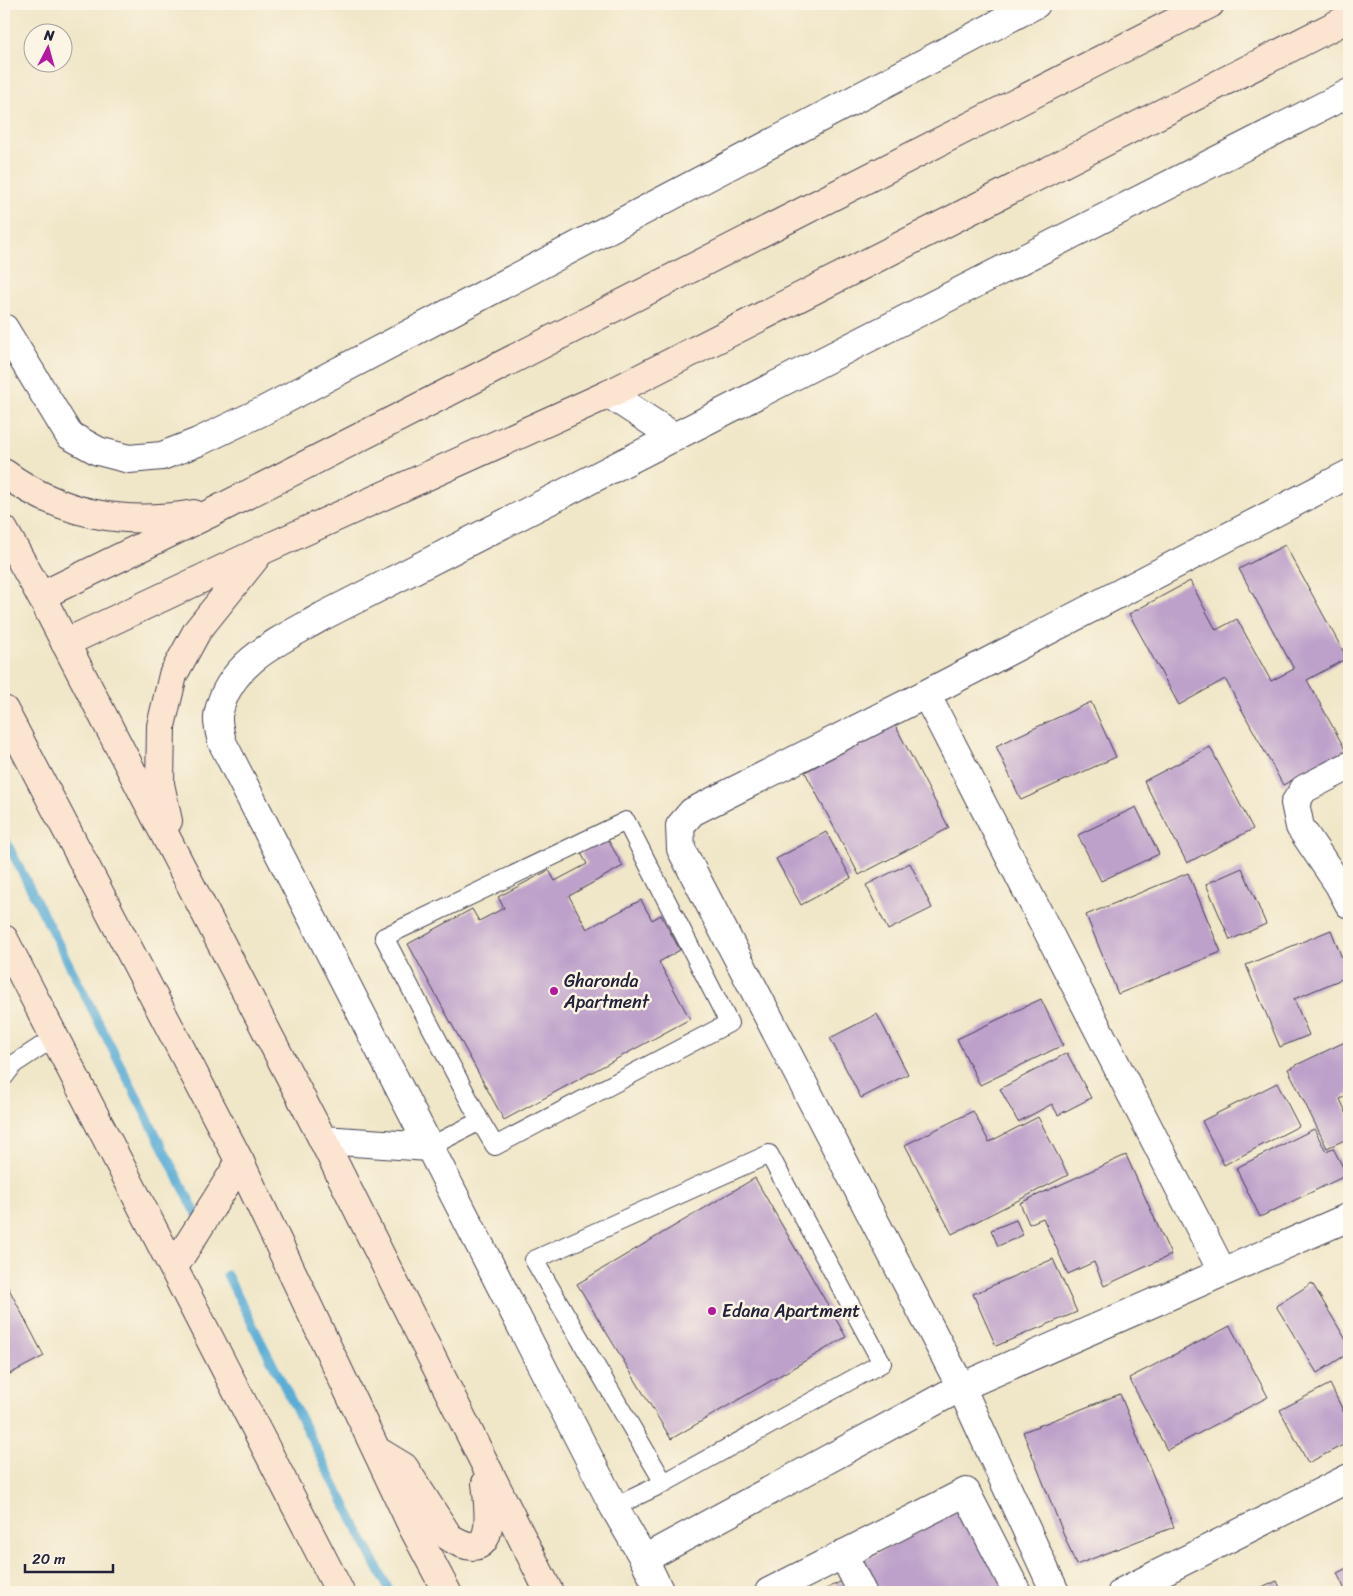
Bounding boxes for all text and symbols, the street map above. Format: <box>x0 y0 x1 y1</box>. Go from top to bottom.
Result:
north arrow <box>22 22 72 72</box>
text: N <box>42 23 56 49</box>
place label: Gharonda Apartment <box>563 965 650 1018</box>
marker: Gharonda Apartment <box>548 985 560 997</box>
place label: Edana Apartment <box>722 1295 860 1327</box>
marker: Edana Apartment <box>706 1305 718 1317</box>
scale bar <box>25 1541 112 1573</box>
text: 20 m <box>32 1546 66 1572</box>

